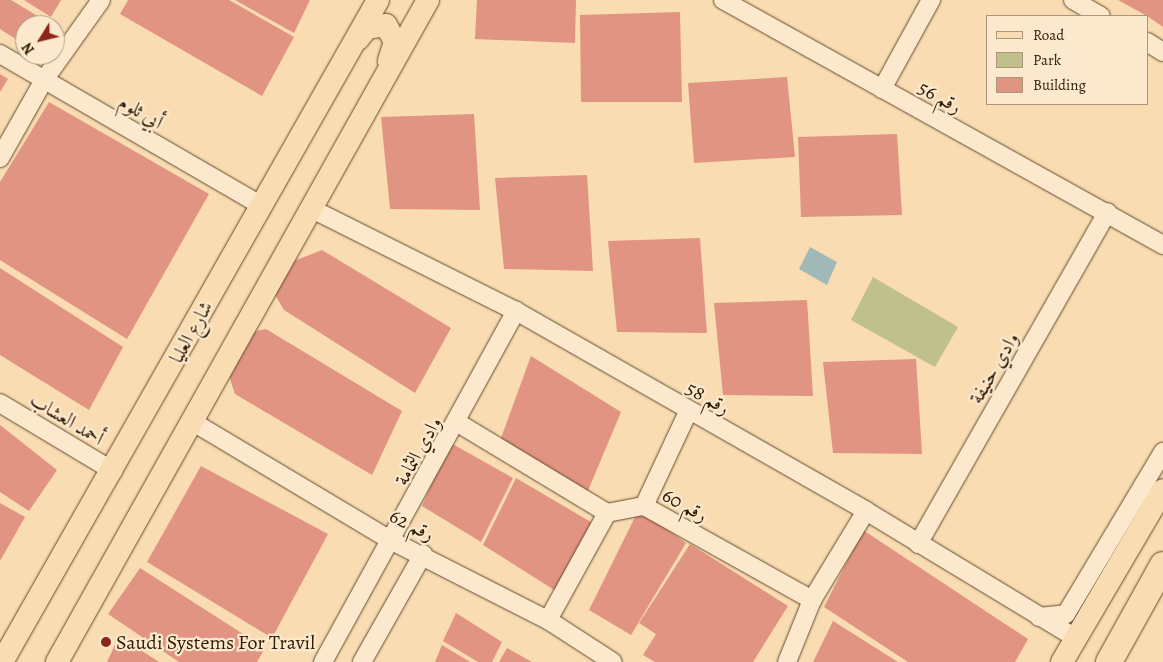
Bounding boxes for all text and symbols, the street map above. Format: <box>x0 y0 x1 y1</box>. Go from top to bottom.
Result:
north arrow <box>15 15 65 65</box>
legend <box>986 15 1148 105</box>
text: Road <box>1033 25 1064 45</box>
text: N <box>18 39 39 58</box>
text: Park <box>1033 50 1061 70</box>
street label: رقم 56 <box>914 75 966 119</box>
text: Building <box>1033 75 1086 95</box>
street label: أبي ثلوم <box>114 90 168 134</box>
street label: شارع العليا <box>164 297 218 367</box>
street label: وادي حنيفة <box>964 328 1024 408</box>
street label: رقم 58 <box>682 376 734 420</box>
street label: أحمد العشاب <box>26 388 108 450</box>
street label: وادي الثمامة <box>389 412 447 490</box>
street label: رقم 60 <box>658 483 712 527</box>
street label: رقم 62 <box>386 504 438 546</box>
place label: Saudi Systems For Travil <box>116 630 315 654</box>
marker: Saudi Systems For Travil <box>100 636 112 648</box>

